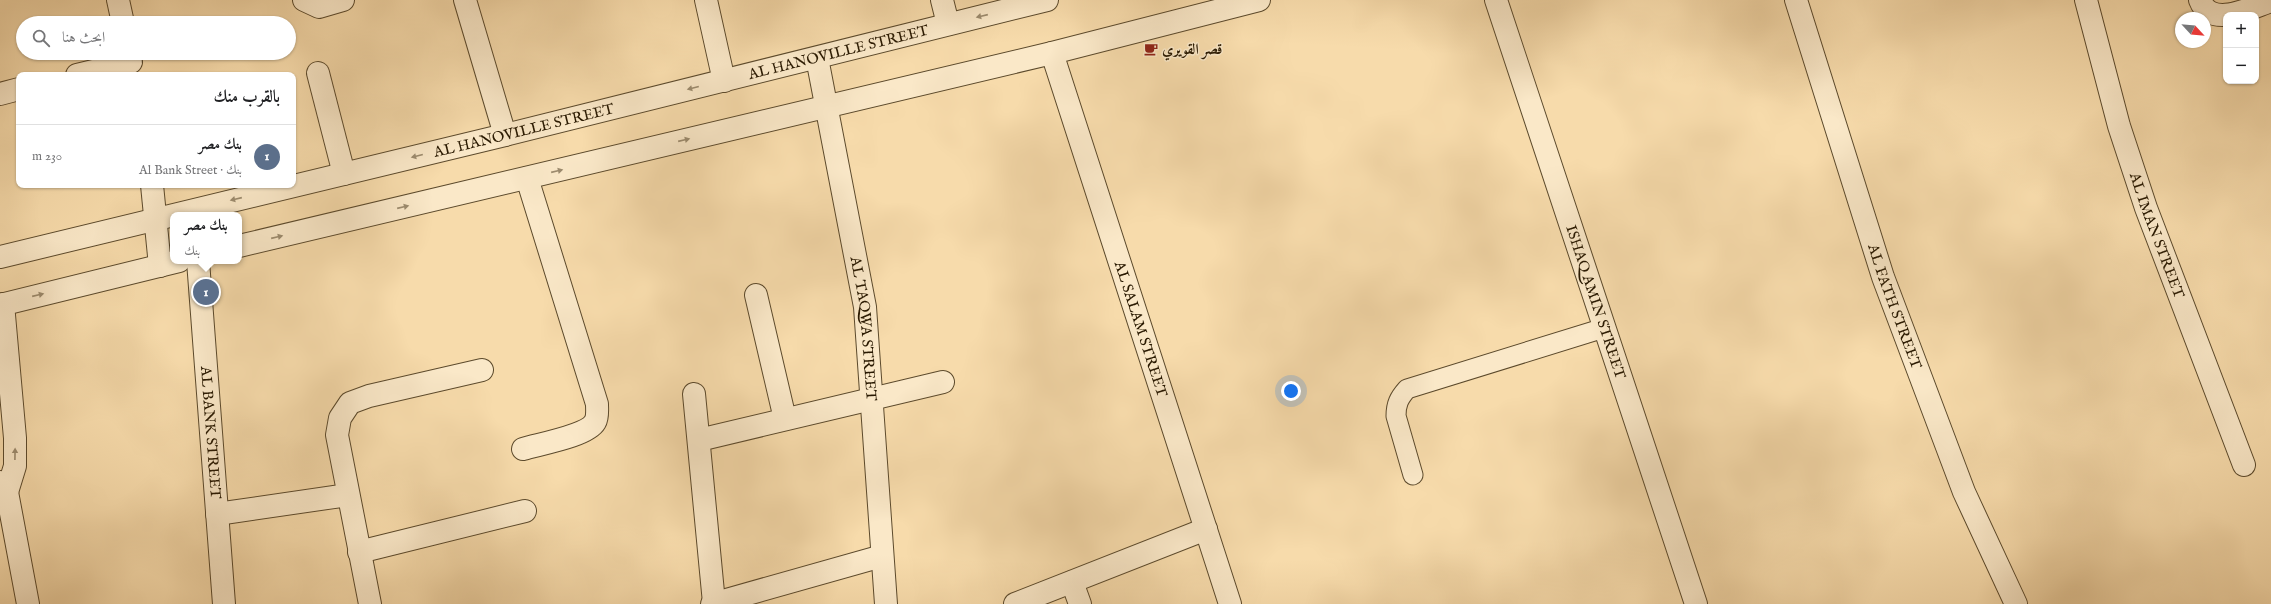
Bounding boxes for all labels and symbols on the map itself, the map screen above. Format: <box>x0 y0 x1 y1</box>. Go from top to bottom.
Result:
north arrow <box>2175 12 2211 48</box>
one-way arrow <box>975 13 988 19</box>
street label: AL HANOVILLE STREET <box>745 21 931 84</box>
place label: قصر القويري <box>1162 40 1222 61</box>
cafe icon: قصر القويري <box>1143 41 1159 57</box>
one-way arrow <box>686 86 699 92</box>
street label: AL HANOVILLE STREET <box>431 99 616 162</box>
one-way arrow <box>677 137 690 143</box>
one-way arrow <box>411 154 423 160</box>
one-way arrow <box>551 167 563 173</box>
street label: AL IMAN STREET <box>2125 169 2189 301</box>
one-way arrow <box>230 197 242 203</box>
one-way arrow <box>397 204 410 210</box>
street label: ISHAQ AMIN STREET <box>1561 223 1630 382</box>
one-way arrow <box>271 234 283 240</box>
street label: AL FATH STREET <box>1863 241 1926 372</box>
street label: AL TAQWA STREET <box>845 254 881 402</box>
street label: AL SALAM STREET <box>1110 258 1172 400</box>
pin: 1 <box>193 277 219 307</box>
one-way arrow <box>32 292 44 298</box>
street label: AL BANK STREET <box>196 365 225 500</box>
your location <box>1281 381 1301 401</box>
one-way arrow <box>12 447 18 460</box>

